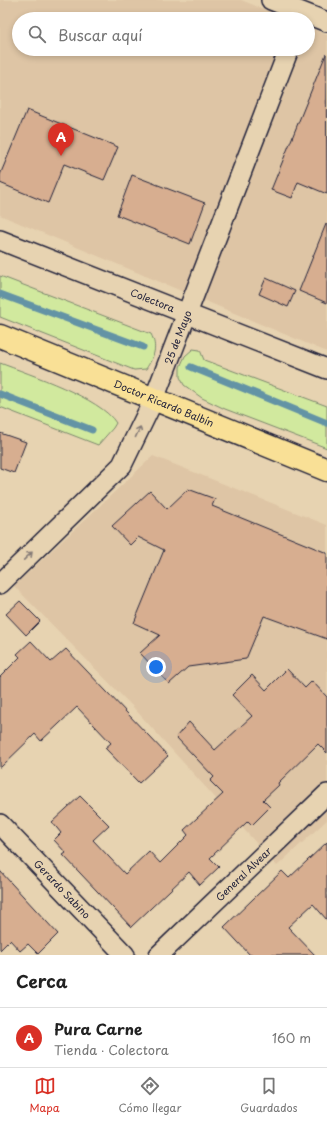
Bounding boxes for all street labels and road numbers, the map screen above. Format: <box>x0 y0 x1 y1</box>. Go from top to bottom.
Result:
street label: Colectora <box>128 284 178 316</box>
street label: 25 de Mayo <box>160 308 195 366</box>
street label: Doctor Ricardo Balbín <box>112 375 216 430</box>
street label: General Alvear <box>212 843 275 904</box>
street label: Gerardo Sabino <box>31 856 95 922</box>

